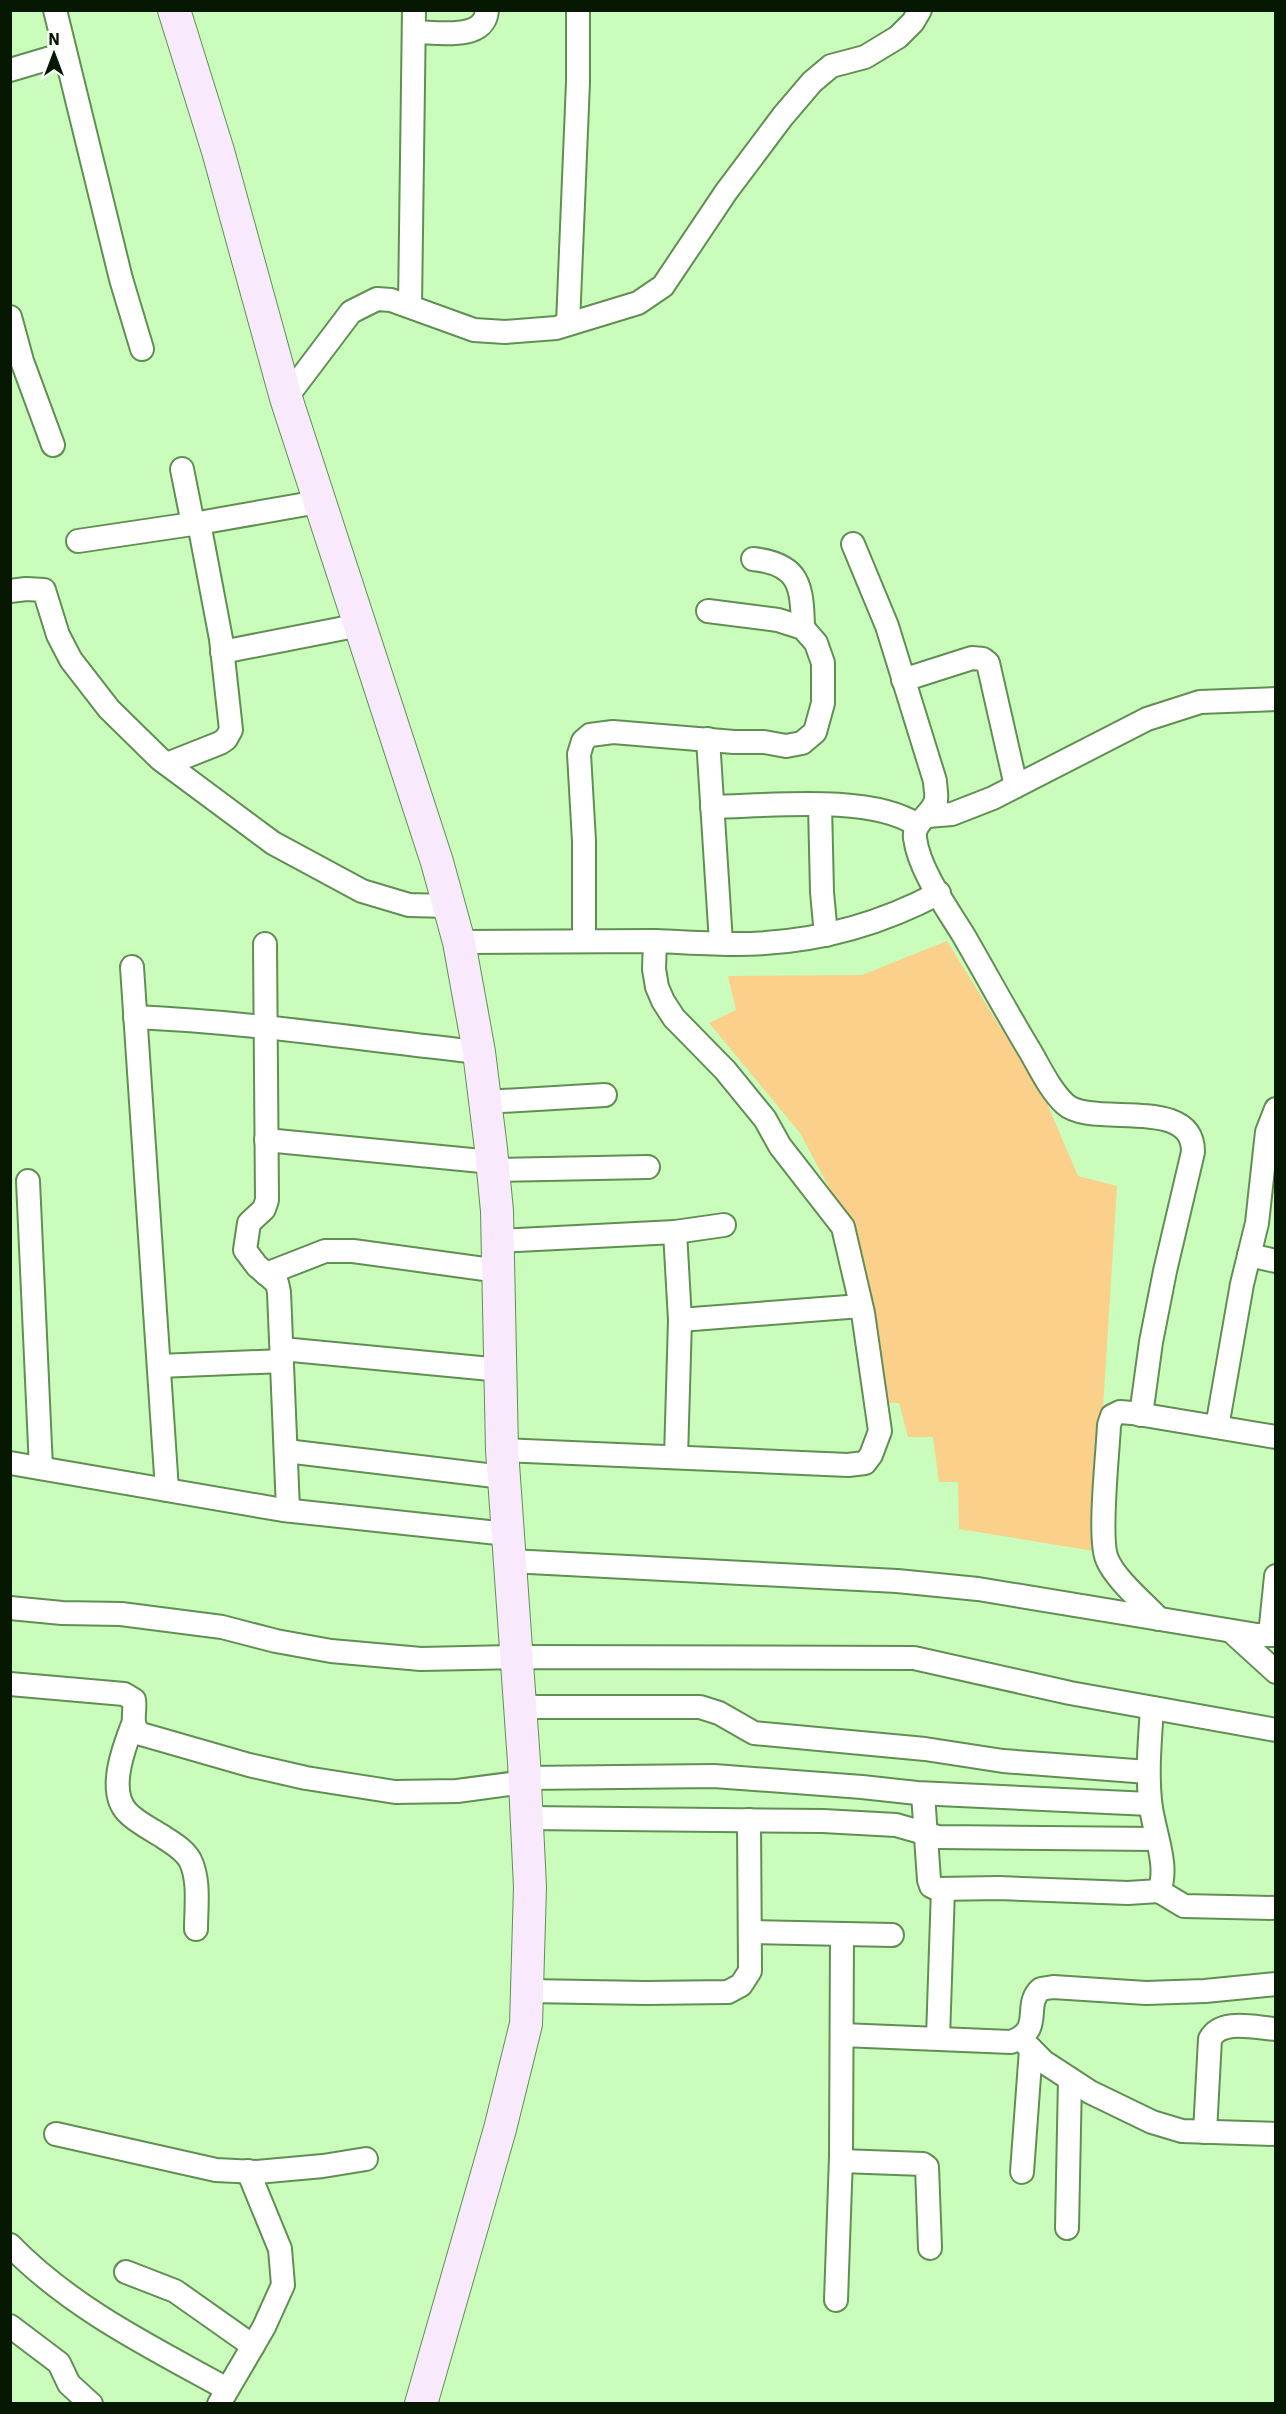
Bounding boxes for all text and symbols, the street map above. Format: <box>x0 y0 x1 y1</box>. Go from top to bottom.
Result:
north arrow <box>24 24 84 84</box>
text: N <box>48 29 60 49</box>

